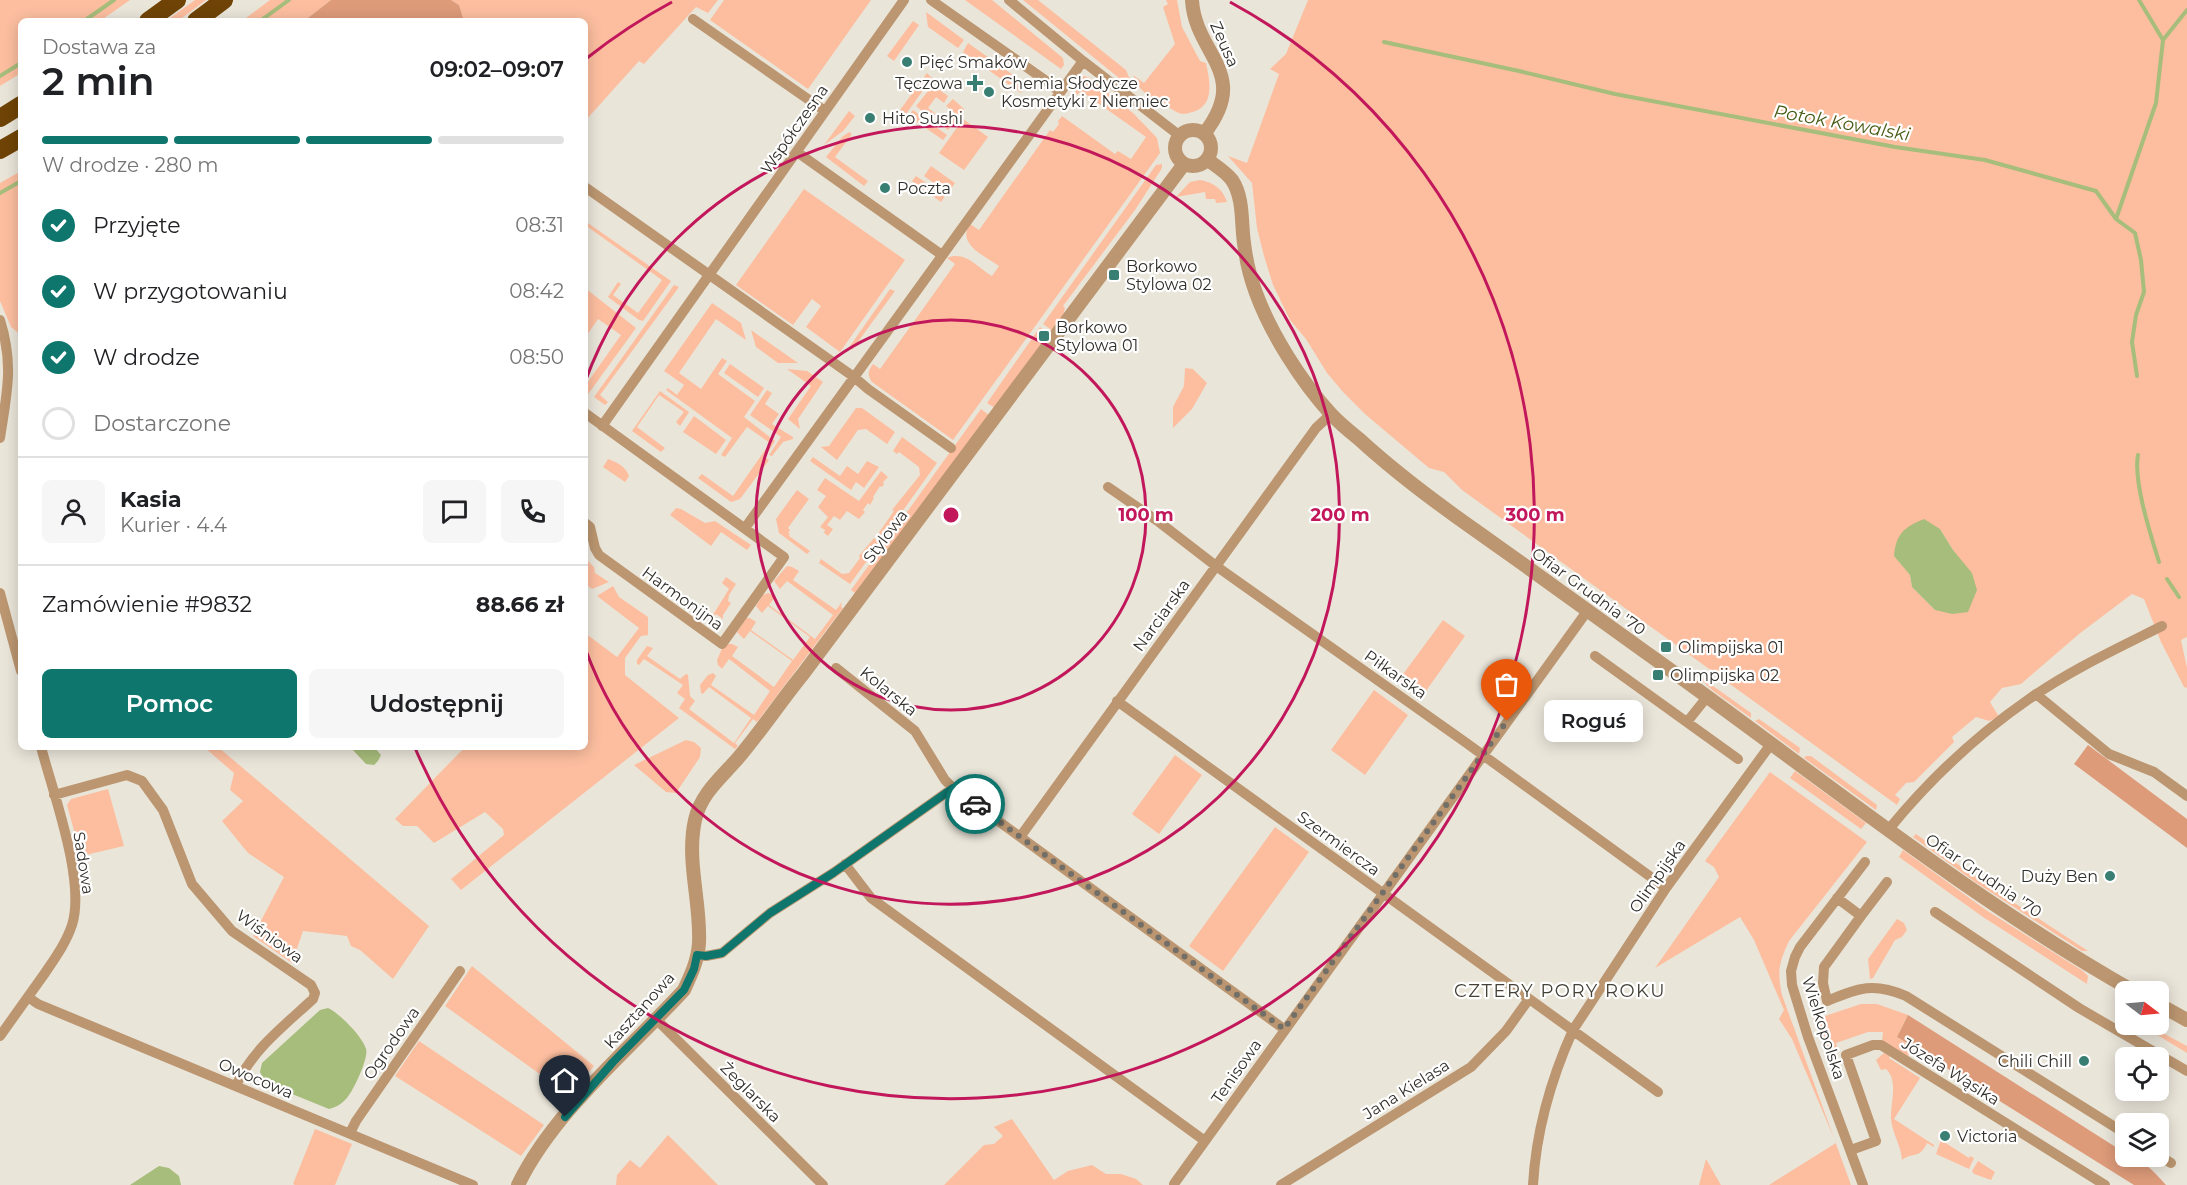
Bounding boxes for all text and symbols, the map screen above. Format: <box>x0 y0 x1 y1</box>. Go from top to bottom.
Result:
street label: Zeusa <box>1206 18 1243 70</box>
text: Dostawa za <box>42 35 156 59</box>
place label: Pięć Smaków <box>919 53 1027 72</box>
marker: Pięć Smaków <box>900 55 914 69</box>
text: 09:02–09:07 <box>429 56 564 83</box>
text: 2 min <box>42 57 155 105</box>
place label: Tęczowa <box>895 74 963 93</box>
place label: Chemia Słodycze Kosmetyki z Niemiec <box>1001 74 1168 111</box>
marker: Tęczowa <box>968 76 982 90</box>
street label: Współczesna <box>757 81 832 178</box>
marker: Chemia Słodycze Kosmetyki z Niemiec <box>982 85 996 99</box>
water label: Potok Kowalski <box>1772 100 1912 146</box>
place label: Hito Sushi <box>882 109 963 128</box>
marker: Hito Sushi <box>863 111 877 125</box>
text: W drodze · 280 m <box>42 153 218 177</box>
place label: Poczta <box>897 179 951 198</box>
marker: Poczta <box>878 181 892 195</box>
icon: check <box>42 209 75 242</box>
text: Przyjęte <box>93 212 181 239</box>
text: 08:31 <box>515 213 564 237</box>
place label: Borkowo Stylowa 02 <box>1126 257 1212 294</box>
marker: Borkowo Stylowa 02 <box>1107 268 1121 282</box>
icon: check <box>42 275 75 308</box>
text: W przygotowaniu <box>93 278 288 305</box>
text: 08:42 <box>509 279 564 303</box>
place label: Borkowo Stylowa 01 <box>1056 318 1138 355</box>
marker: Borkowo Stylowa 01 <box>1037 329 1051 343</box>
icon: check <box>42 341 75 374</box>
text: W drodze <box>93 344 200 371</box>
text: 08:50 <box>509 345 564 369</box>
text: Dostarczone <box>93 410 231 437</box>
button: person <box>42 480 105 543</box>
button: chat <box>423 480 486 543</box>
button: phone <box>501 480 564 543</box>
text: Kasia <box>120 486 181 513</box>
text: 100 m <box>1118 504 1174 526</box>
text: 200 m <box>1310 504 1370 526</box>
text: 300 m <box>1504 504 1565 526</box>
centre of rings <box>941 505 961 525</box>
street label: Stylowa <box>859 506 912 567</box>
text: Kurier · 4.4 <box>120 513 227 537</box>
street label: Ofiar Grudnia '70 <box>1528 544 1649 639</box>
street label: Harmonijna <box>638 563 727 634</box>
street label: Narciarska <box>1129 576 1194 655</box>
text: Zamówienie #9832 <box>42 591 252 618</box>
text: 88.66 zł <box>476 591 564 618</box>
place label: Olimpijska 01 <box>1678 638 1784 657</box>
marker: Olimpijska 01 <box>1659 640 1673 654</box>
street label: Piłkarska <box>1361 646 1431 703</box>
pin <box>1481 659 1532 721</box>
street label: Kolarska <box>856 663 921 720</box>
place label: Olimpijska 02 <box>1670 666 1779 685</box>
icon: bag <box>1490 668 1523 701</box>
marker: Olimpijska 02 <box>1651 668 1665 682</box>
button: Pomoc <box>42 669 297 738</box>
button: Udostępnij <box>309 669 564 738</box>
callout: Roguś <box>1543 700 1642 742</box>
text: Roguś <box>1561 709 1626 733</box>
courier <box>945 774 1005 834</box>
icon: car <box>959 788 992 821</box>
street label: Szermiercza <box>1294 807 1384 880</box>
street label: Ofiar Grudnia '70 <box>1922 829 2045 921</box>
street label: Sadowa <box>69 830 98 896</box>
street label: Olimpijska <box>1625 836 1690 917</box>
place label: Duży Ben <box>2021 867 2098 886</box>
marker: Duży Ben <box>2103 869 2117 883</box>
street label: Wiśniowa <box>233 906 307 967</box>
street label: Kasztanowa <box>600 968 679 1052</box>
street label: Wielkopolska <box>1798 974 1849 1082</box>
district label: CZTERY PORY ROKU <box>1454 980 1666 1002</box>
north arrow <box>2115 981 2169 1035</box>
map controls <box>2115 981 2169 1167</box>
street label: Ogrodowa <box>359 1003 423 1083</box>
street label: Józefa Wąsika <box>1897 1033 2003 1109</box>
street label: Tenisowa <box>1207 1036 1265 1107</box>
button: locate <box>2115 1047 2169 1101</box>
place label: Chili Chill <box>1998 1052 2072 1071</box>
street label: Owocowa <box>216 1054 296 1103</box>
marker: Chili Chill <box>2077 1054 2091 1068</box>
pin <box>539 1055 590 1117</box>
street label: Jana Kielasa <box>1359 1055 1453 1124</box>
street label: Żeglarska <box>716 1058 785 1127</box>
icon: home <box>548 1064 581 1097</box>
button: layers <box>2115 1113 2169 1167</box>
place label: Victoria <box>1957 1127 2018 1146</box>
marker: Victoria <box>1938 1129 1952 1143</box>

